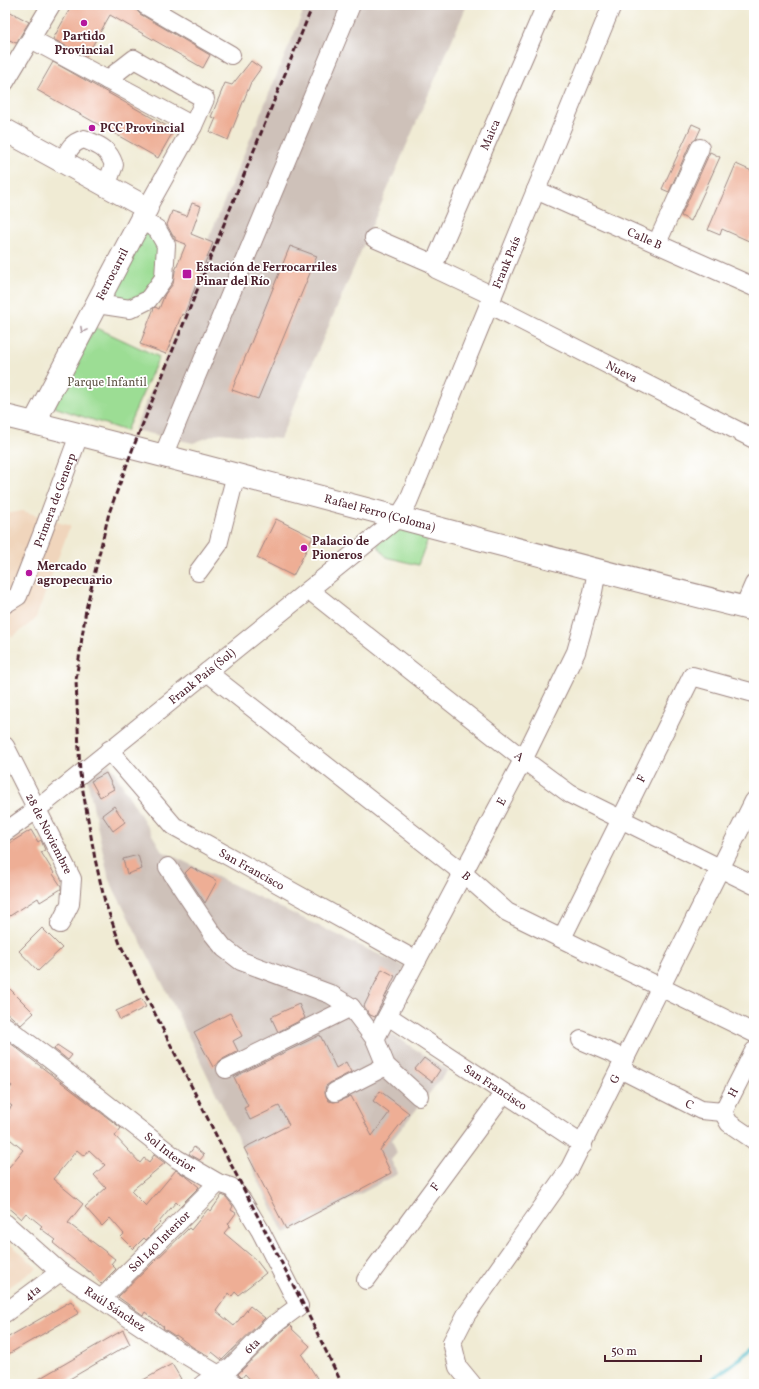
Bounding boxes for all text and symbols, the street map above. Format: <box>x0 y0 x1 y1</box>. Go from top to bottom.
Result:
marker: Partido Provincial <box>79 18 89 28</box>
place label: Partido Provincial <box>54 29 114 59</box>
street label: Maica <box>477 117 505 153</box>
place label: PCC Provincial <box>100 121 185 137</box>
marker: PCC Provincial <box>87 123 97 133</box>
street label: Calle B <box>624 225 664 254</box>
street label: Frank País <box>489 234 525 291</box>
street label: Ferrocarril <box>93 245 133 303</box>
place label: Estación de Ferrocarriles Pinar del Río <box>196 260 337 290</box>
marker: Estación de Ferrocarriles Pinar del Río <box>181 268 193 280</box>
one-way arrow <box>81 325 88 333</box>
street label: Nueva <box>603 358 640 387</box>
park label: Parque Infantil <box>67 375 147 391</box>
street label: Primera de Generp <box>31 451 81 550</box>
street label: Rafael Ferro (Coloma) <box>322 491 437 536</box>
place label: Palacio de Pioneros <box>312 534 369 564</box>
marker: Palacio de Pioneros <box>299 543 309 553</box>
place label: Mercado agropecuario <box>37 559 112 589</box>
marker: Mercado agropecuario <box>24 568 34 578</box>
street label: Frank País (Sol) <box>166 645 239 709</box>
street label: A <box>510 748 527 766</box>
street label: F <box>633 772 651 786</box>
street label: 28 de Noviembre <box>21 791 75 877</box>
street label: E <box>493 795 511 809</box>
street label: San Francisco <box>216 845 287 895</box>
street label: B <box>458 868 474 885</box>
street label: San Francisco <box>460 1061 530 1115</box>
street label: G <box>606 1072 625 1087</box>
street label: H <box>725 1085 743 1100</box>
street label: C <box>682 1096 696 1114</box>
street label: Sol Interior <box>140 1129 198 1177</box>
street label: F <box>427 1180 444 1195</box>
street label: Sol 140 Interior <box>125 1208 194 1276</box>
street label: 4ta <box>21 1282 45 1305</box>
street label: Raúl Sánchez <box>81 1283 149 1336</box>
street label: 6ta <box>241 1335 264 1358</box>
scale bar <box>605 1337 701 1363</box>
text: 50 m <box>611 1344 637 1360</box>

